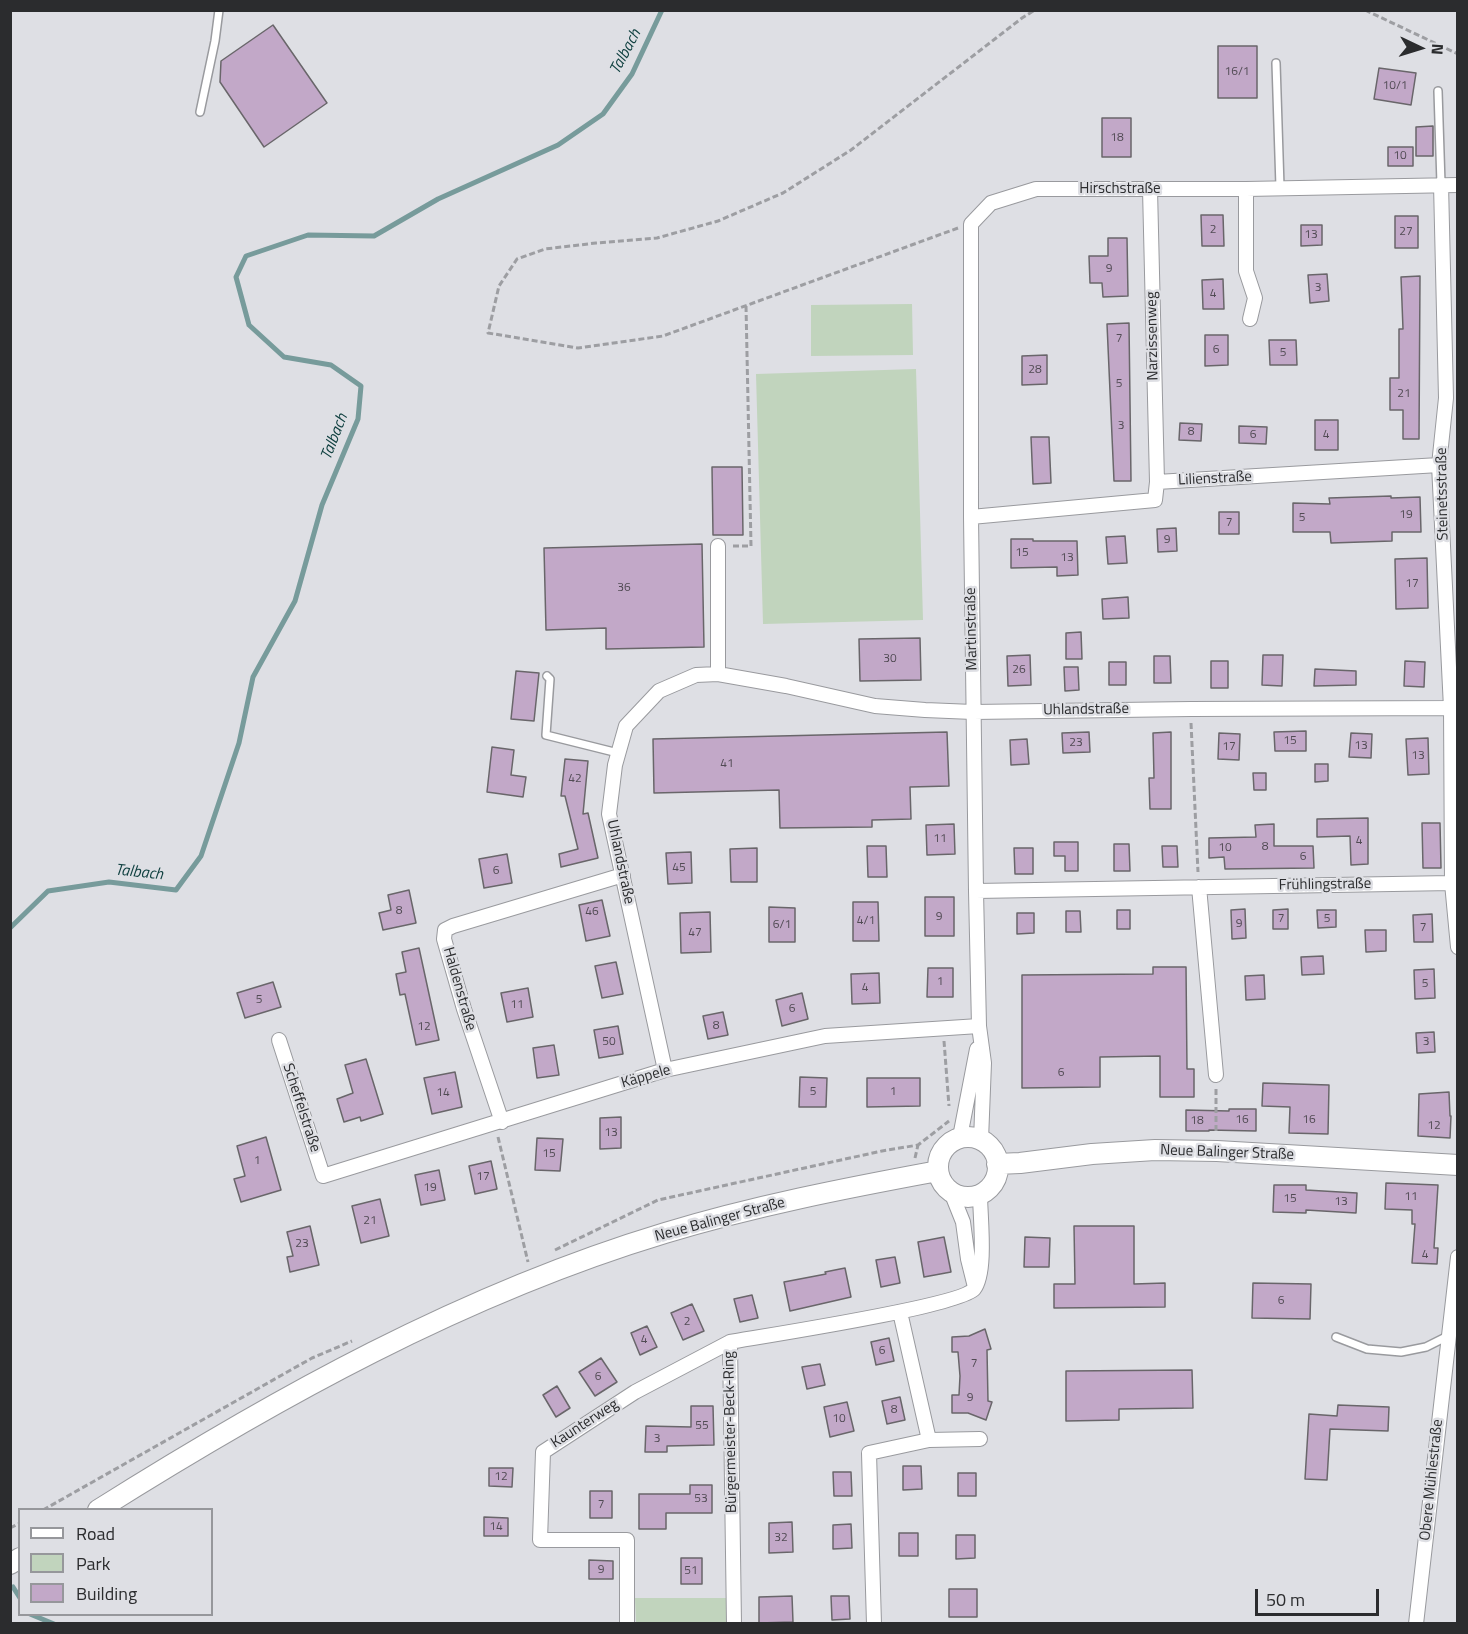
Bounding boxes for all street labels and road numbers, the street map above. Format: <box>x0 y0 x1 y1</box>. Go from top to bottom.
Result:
street label: Hirschstraße <box>1079 180 1161 198</box>
street label: Narzissenweg <box>1143 291 1163 381</box>
street label: Steinetsstraße <box>1433 447 1453 541</box>
street label: Lilienstraße <box>1178 468 1252 490</box>
street label: Martinstraße <box>962 587 982 671</box>
street label: Uhlandstraße <box>1043 700 1129 720</box>
street label: Uhlandstraße <box>602 818 638 906</box>
street label: Frühlingstraße <box>1279 875 1371 895</box>
street label: Haldenstraße <box>439 945 479 1033</box>
street label: Scheffelstraße <box>278 1061 324 1155</box>
street label: Käppele <box>619 1061 673 1093</box>
street label: Neue Balinger Straße <box>1160 1142 1294 1164</box>
street label: Neue Balinger Straße <box>653 1194 787 1246</box>
street label: Bürgermeister-Beck-Ring <box>721 1351 741 1513</box>
street label: Kaunterweg <box>548 1396 622 1452</box>
street label: Obere Mühlestraße <box>1417 1418 1447 1542</box>

